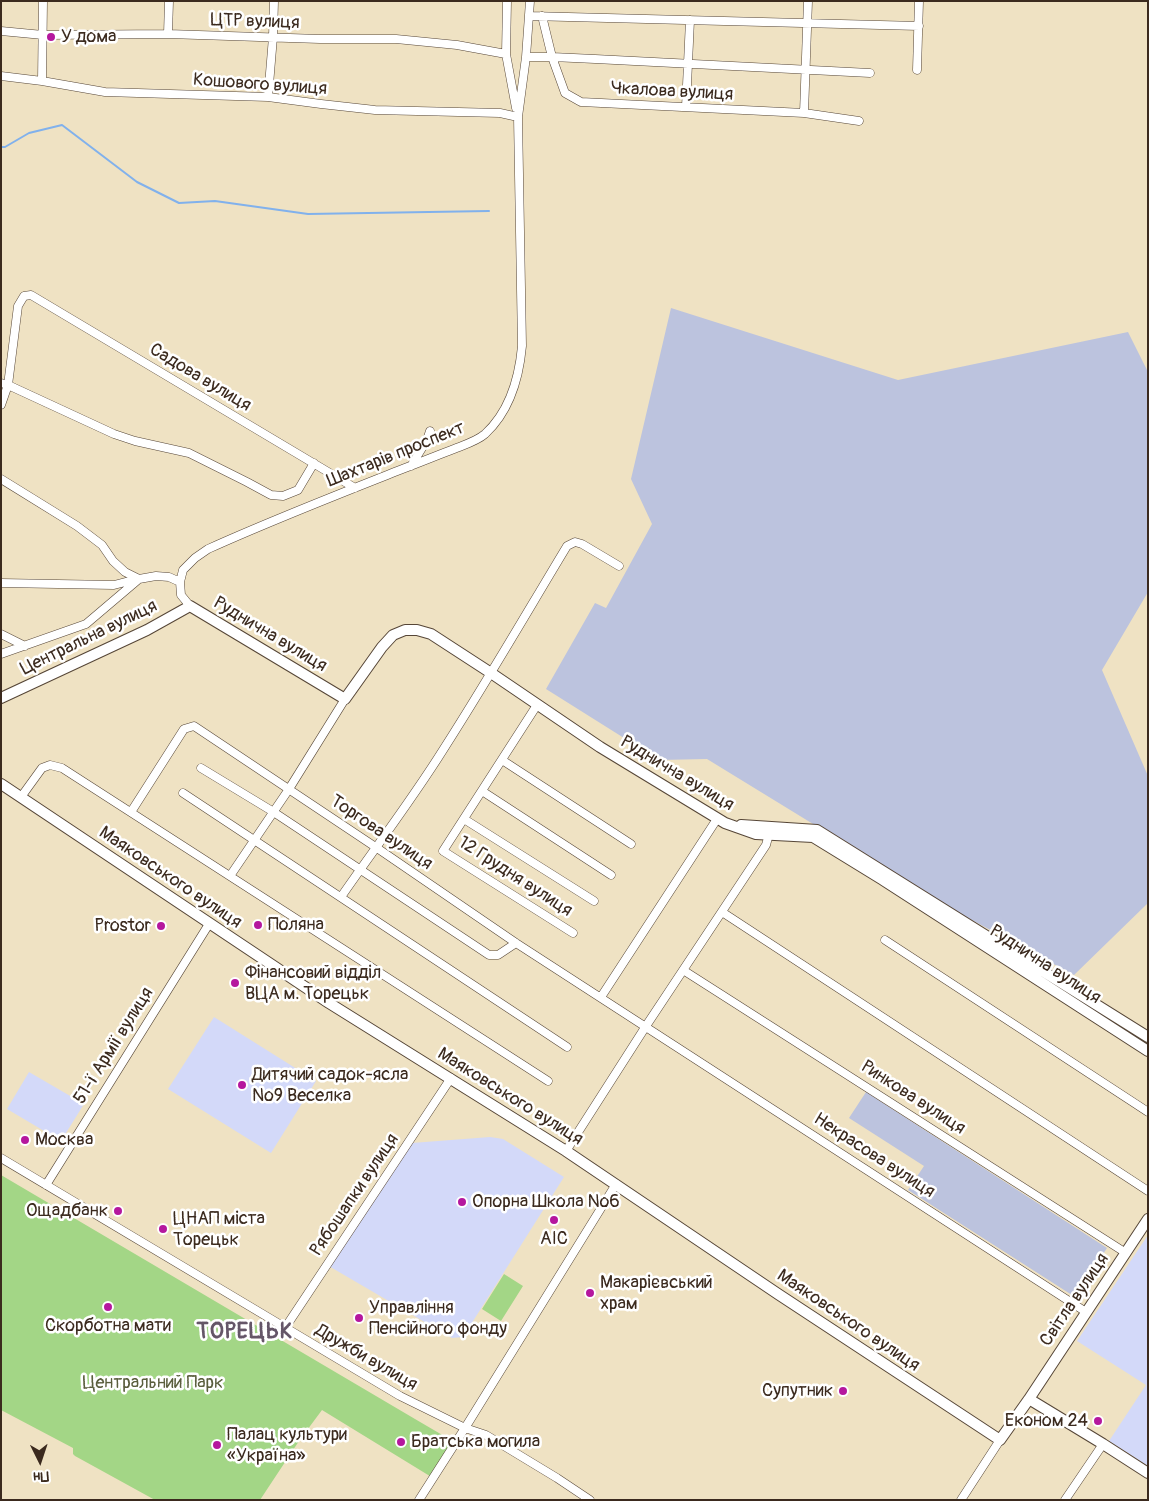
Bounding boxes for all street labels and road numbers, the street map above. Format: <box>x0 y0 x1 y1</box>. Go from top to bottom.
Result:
street label: ЦТР вулиця <box>210 10 300 34</box>
street label: Кошового вулиця <box>192 70 328 100</box>
street label: Чкалова вулиця <box>610 78 734 106</box>
street label: Садова вулиця <box>145 339 255 417</box>
street label: Шахтарів проспект <box>324 417 468 493</box>
street label: Руднична вулиця <box>209 593 331 677</box>
street label: Центральна вулиця <box>17 596 161 680</box>
street label: Руднична вулиця <box>616 732 738 816</box>
street label: Торгова вулиця <box>326 791 436 875</box>
street label: Маяковського вулиця <box>95 822 245 934</box>
street label: 12 Грудня вулиця <box>454 832 576 922</box>
street label: Руднична вулиця <box>985 921 1105 1009</box>
street label: 51-ї Армії вулиця <box>69 984 159 1108</box>
street label: Маяковського вулиця <box>433 1043 587 1151</box>
street label: Ринкова вулиця <box>857 1056 969 1140</box>
street label: Некрасова вулиця <box>809 1109 939 1203</box>
street label: Рябошапки вулиця <box>306 1130 404 1260</box>
street label: Світла вулиця <box>1036 1249 1114 1351</box>
street label: Маяковського вулиця <box>773 1265 923 1377</box>
street label: Дружби вулиця <box>311 1320 421 1396</box>

